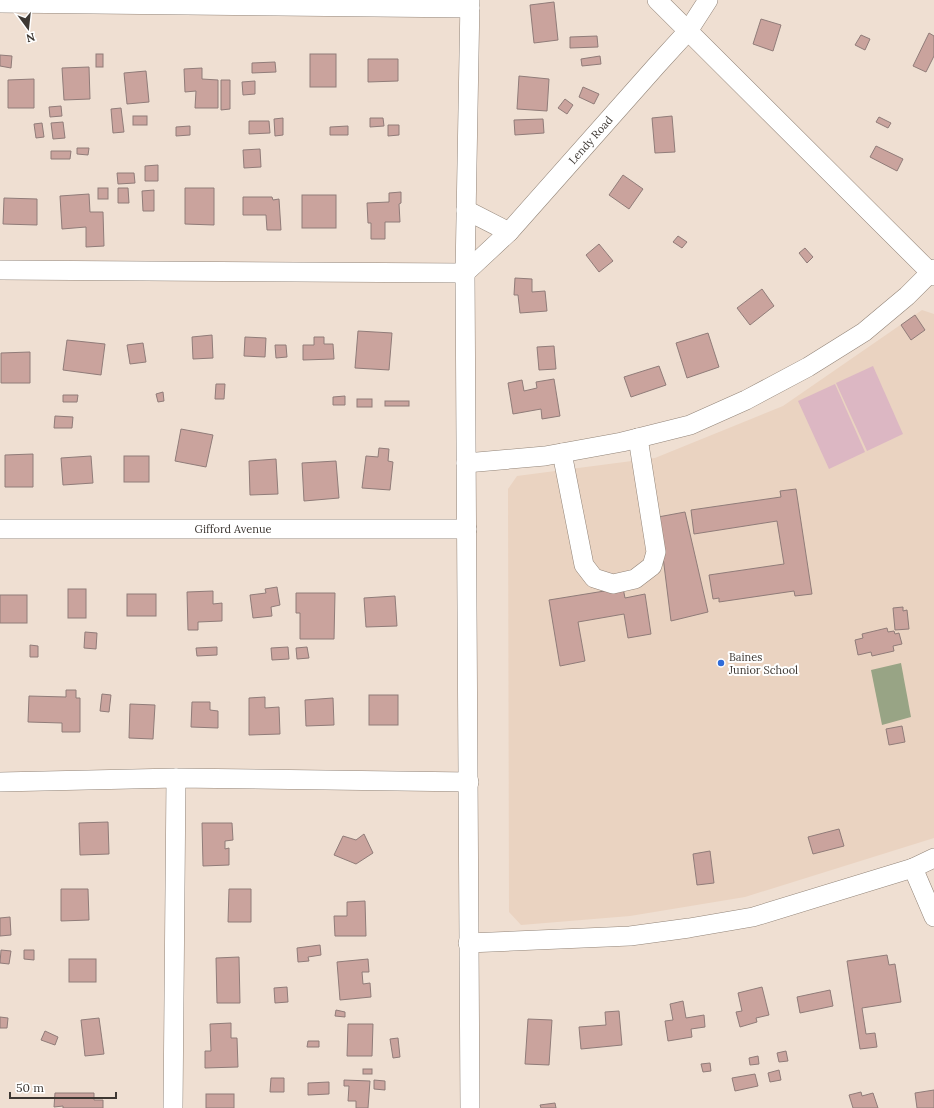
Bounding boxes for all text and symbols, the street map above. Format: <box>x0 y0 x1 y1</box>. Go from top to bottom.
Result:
north arrow <box>8 8 48 48</box>
text: N <box>24 30 37 46</box>
street label: Lendy Road <box>565 113 616 167</box>
street label: Gifford Avenue <box>195 522 272 536</box>
place label: Baines Junior School <box>728 650 798 677</box>
marker: Baines Junior School <box>716 658 726 668</box>
scale bar <box>10 1074 116 1100</box>
text: 50 m <box>16 1080 44 1095</box>

